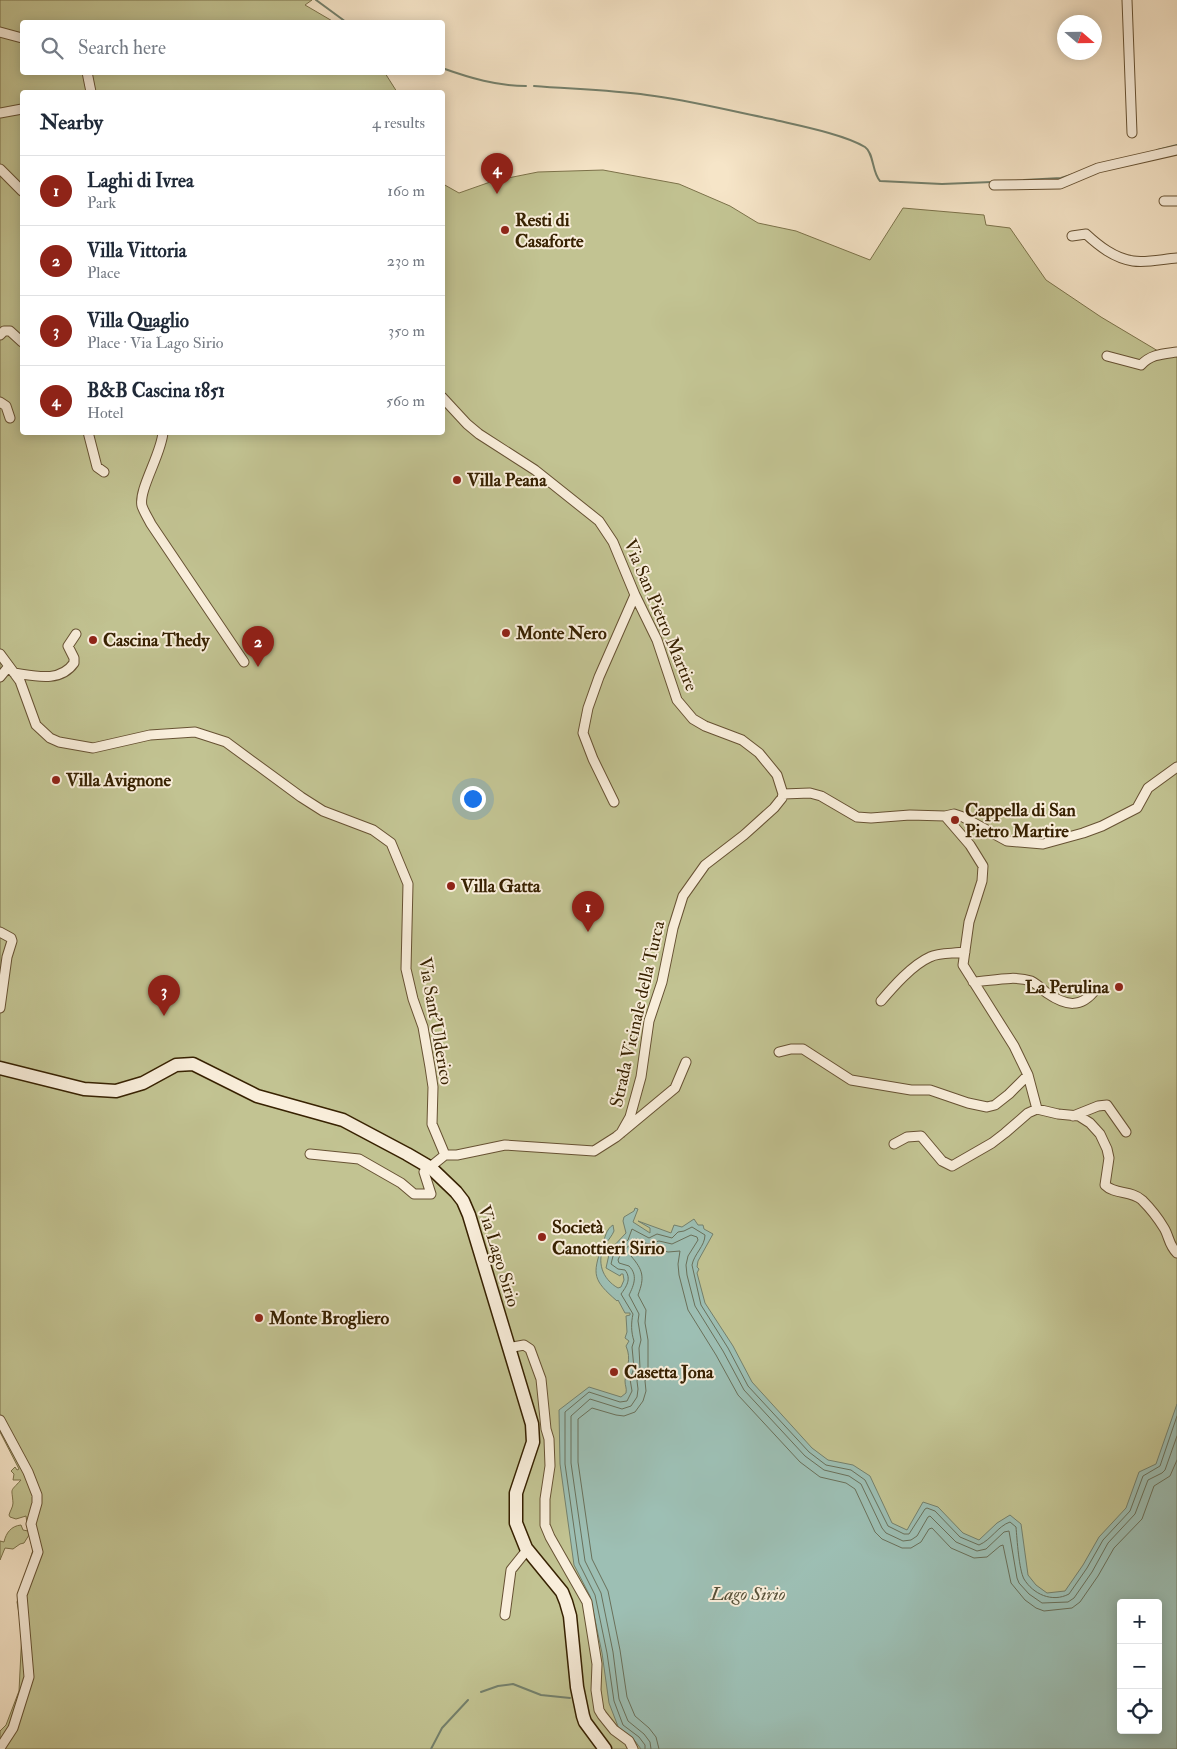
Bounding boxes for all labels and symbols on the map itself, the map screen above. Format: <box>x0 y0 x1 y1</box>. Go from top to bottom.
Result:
north arrow <box>1057 15 1102 60</box>
pin: 4 <box>481 153 513 194</box>
place label: Resti di Casaforte <box>515 209 584 253</box>
marker: Resti di Casaforte <box>499 224 511 236</box>
place label: Villa Peana <box>466 469 547 492</box>
marker: Villa Peana <box>451 474 463 486</box>
street label: Via San Pietro Martire <box>618 536 703 695</box>
place label: Monte Nero <box>515 622 607 645</box>
pin: 2 <box>242 626 274 667</box>
marker: Monte Nero <box>500 627 512 639</box>
place label: Cascina Thedy <box>103 629 210 652</box>
marker: Cascina Thedy <box>87 634 99 646</box>
place label: Villa Avignone <box>65 769 171 792</box>
marker: Villa Avignone <box>50 774 62 786</box>
your location <box>460 786 486 812</box>
place label: Cappella di San Pietro Martire <box>965 799 1076 843</box>
marker: Cappella di San Pietro Martire <box>949 814 961 826</box>
place label: Villa Gatta <box>460 875 541 898</box>
marker: Villa Gatta <box>445 880 457 892</box>
pin: 1 <box>572 891 604 932</box>
street label: Strada Vicinale della Turca <box>605 918 670 1110</box>
street label: Via Sant'Ulderico <box>413 956 458 1087</box>
pin: 3 <box>148 975 180 1016</box>
place label: La Perulina <box>1025 976 1110 999</box>
marker: La Perulina <box>1113 981 1125 993</box>
street label: Via Lago Sirio <box>472 1202 525 1310</box>
place label: Società Canottieri Sirio <box>552 1216 665 1260</box>
marker: Società Canottieri Sirio <box>536 1231 548 1243</box>
place label: Monte Brogliero <box>268 1307 389 1330</box>
marker: Monte Brogliero <box>253 1312 265 1324</box>
place label: Casetta Jona <box>624 1361 714 1384</box>
marker: Casetta Jona <box>608 1366 620 1378</box>
water label: Lago Sirio <box>710 1582 786 1606</box>

